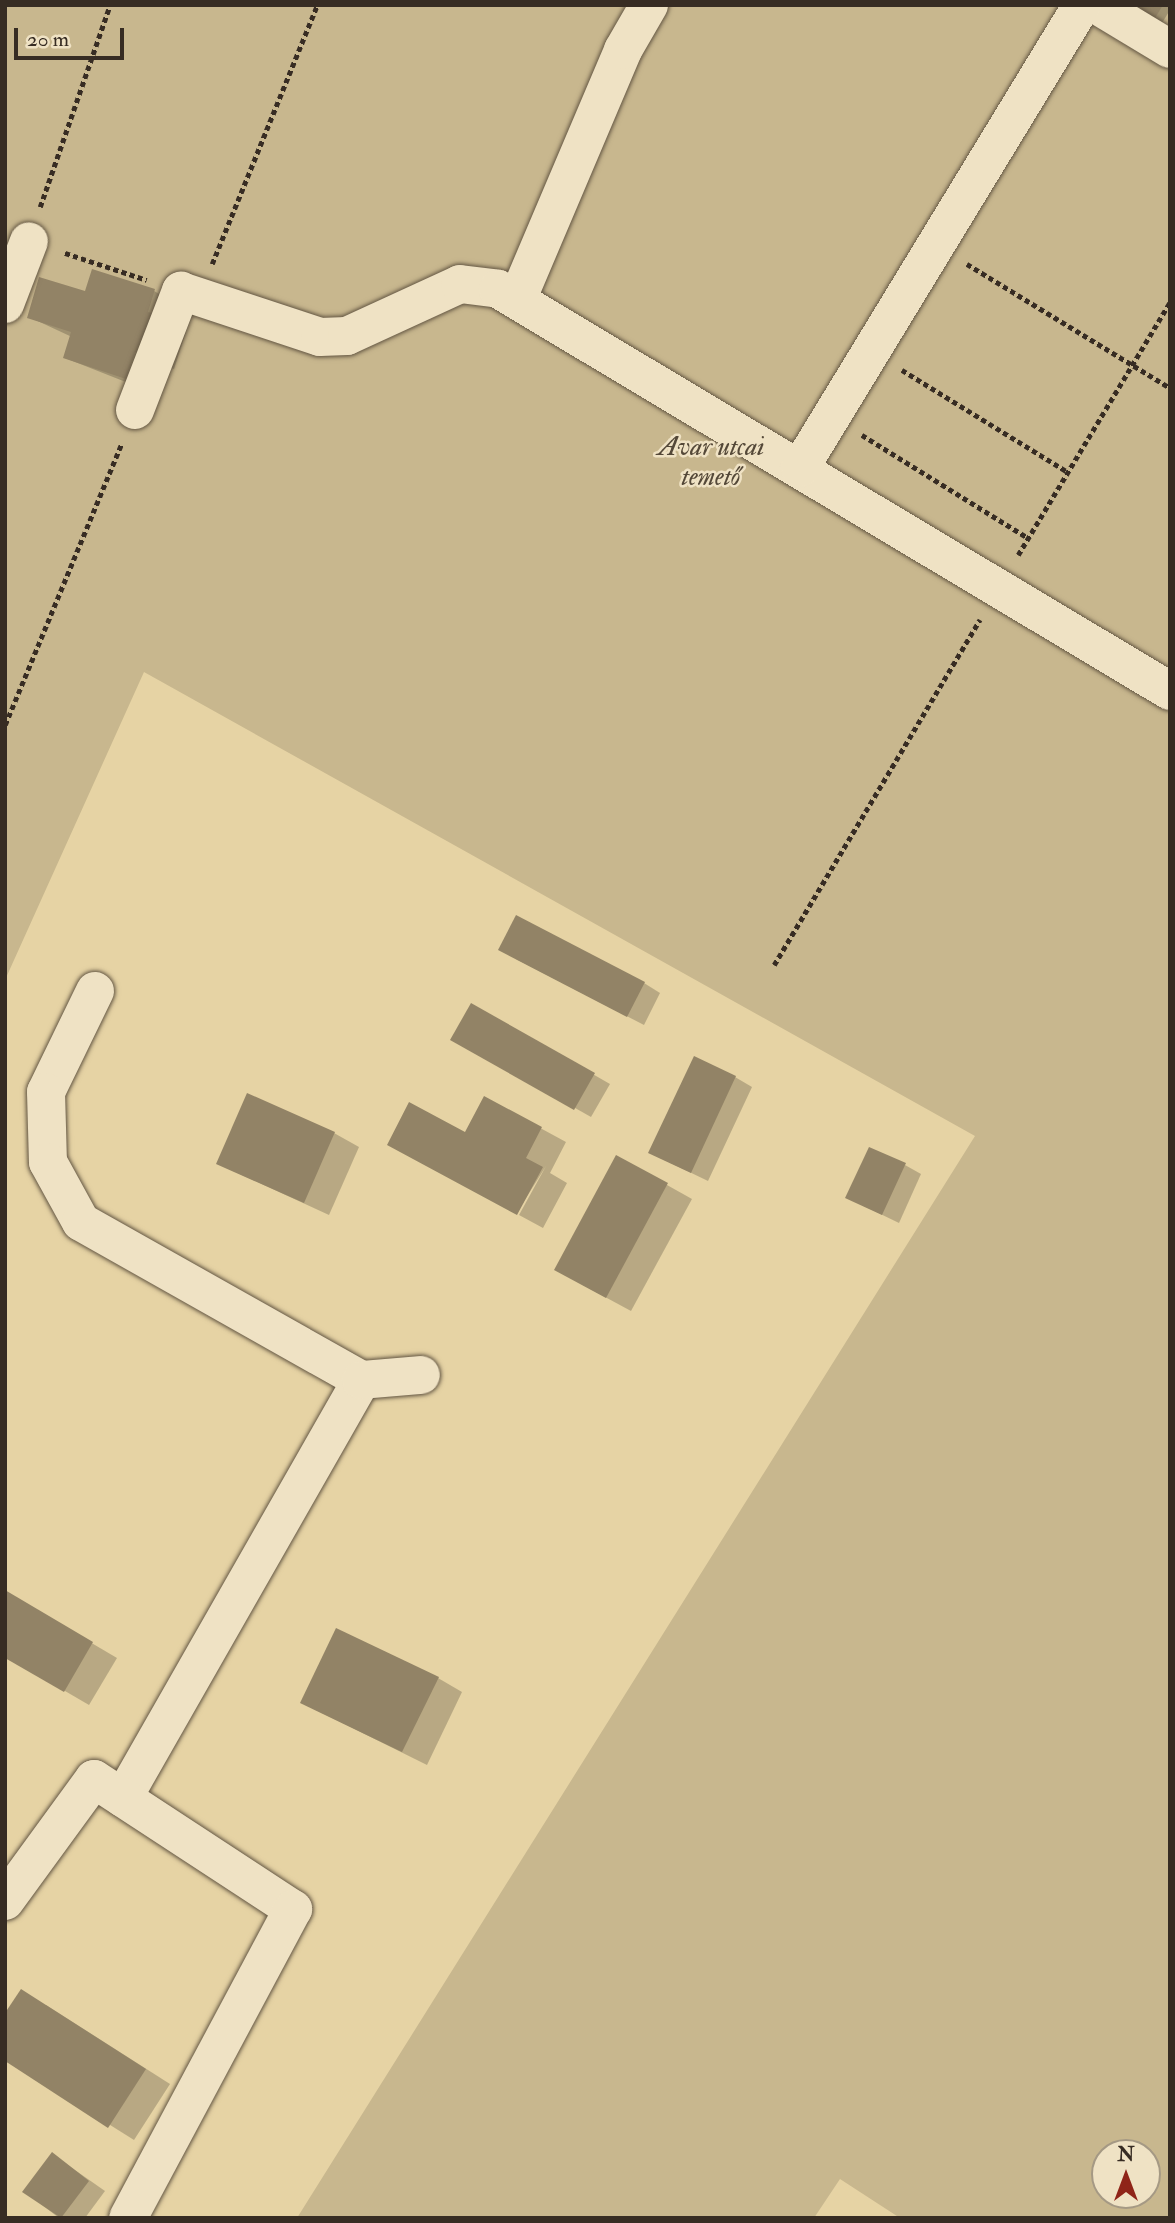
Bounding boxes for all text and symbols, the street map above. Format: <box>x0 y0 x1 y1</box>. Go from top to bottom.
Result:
scale bar <box>18 14 128 58</box>
text: 20 m <box>27 26 69 53</box>
park label: Avar utcai temető <box>658 432 764 494</box>
north arrow <box>1091 2139 1161 2209</box>
text: N <box>1117 2143 1135 2167</box>

